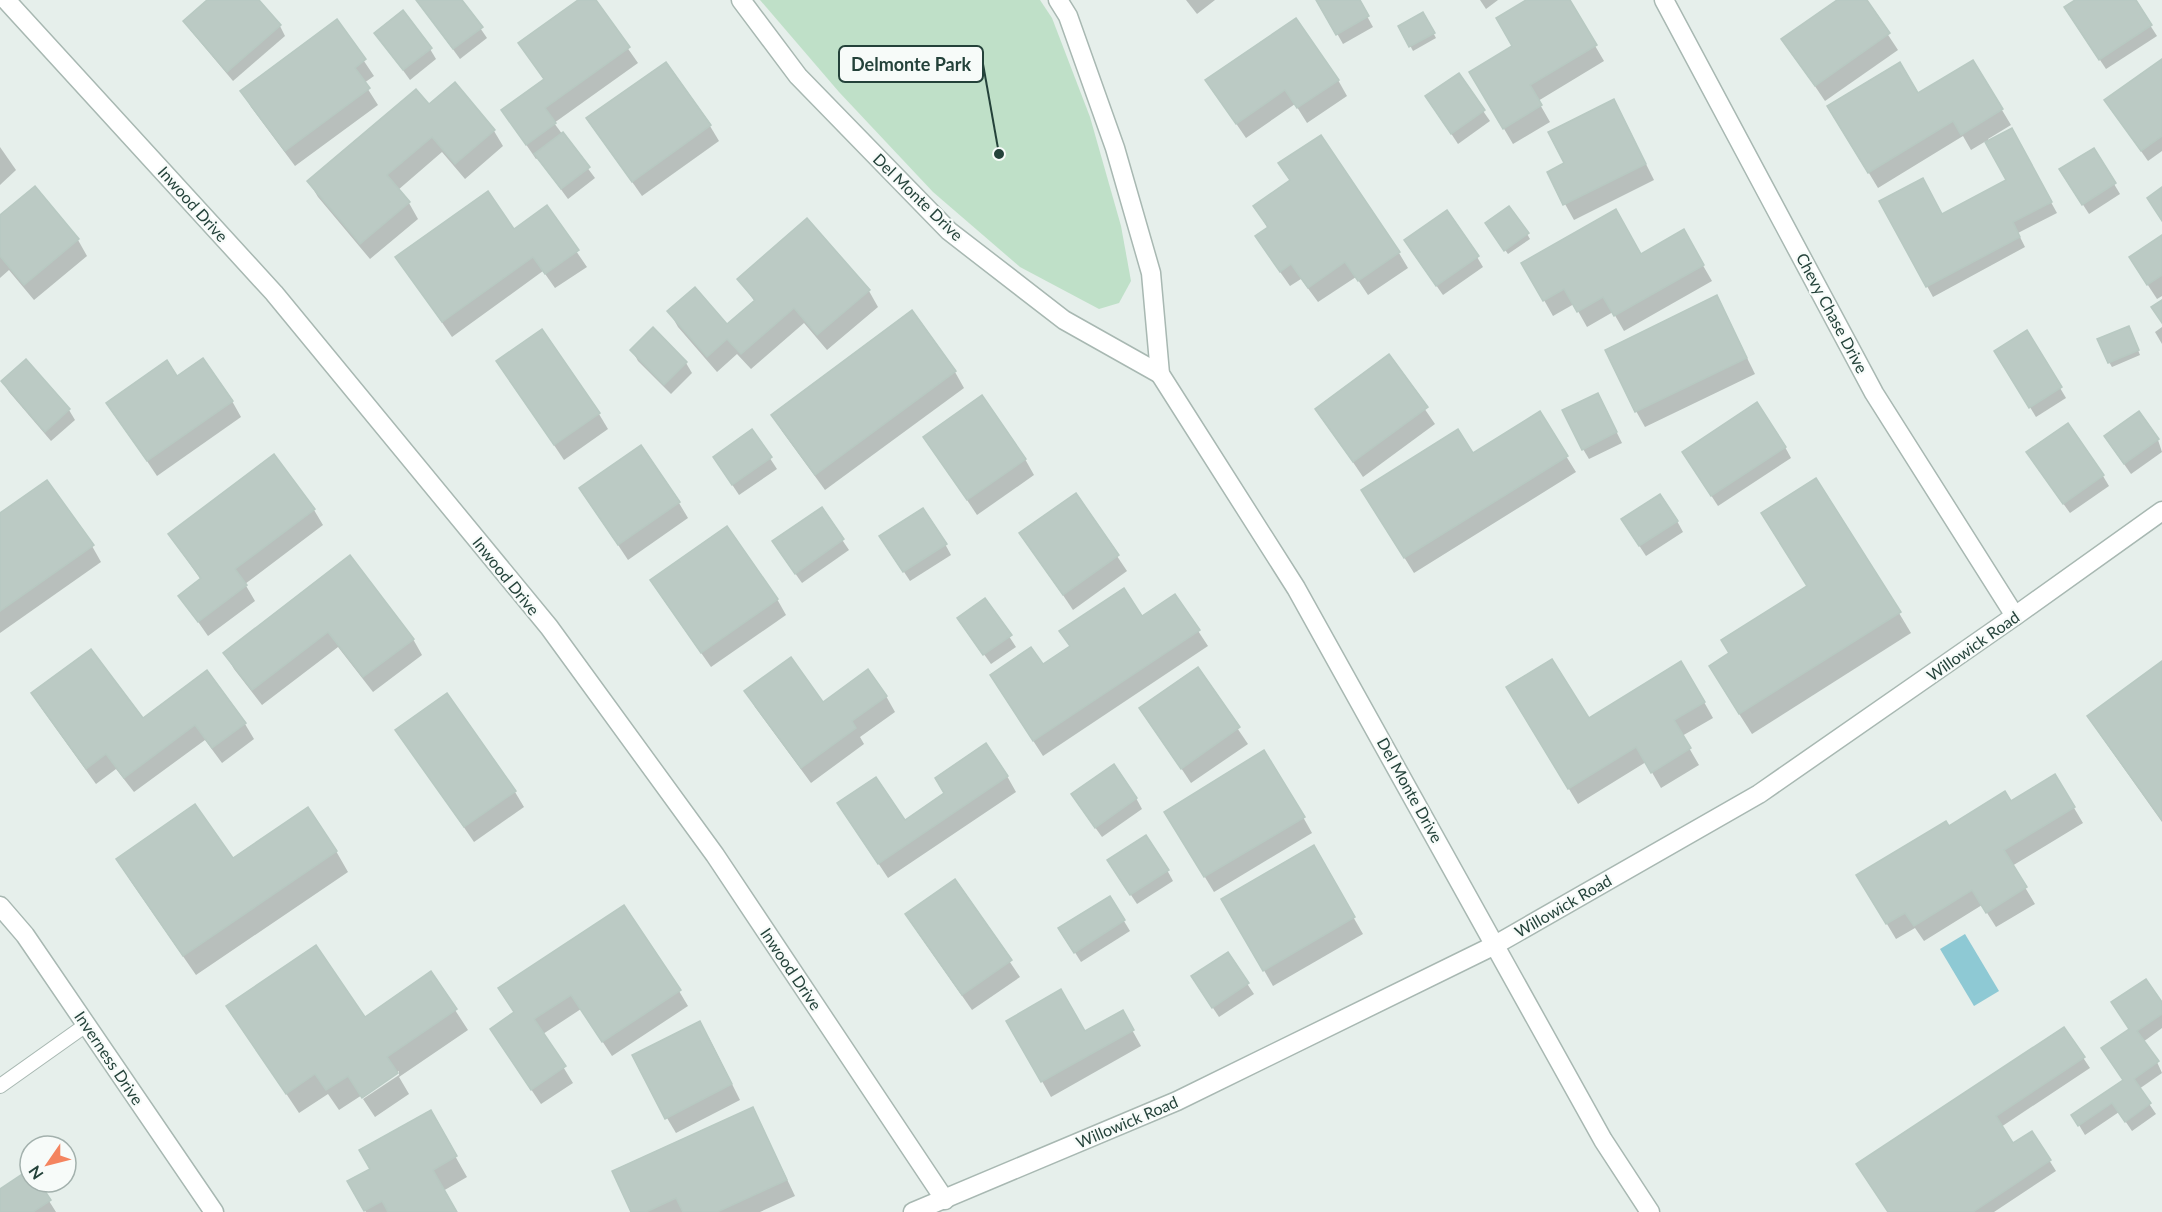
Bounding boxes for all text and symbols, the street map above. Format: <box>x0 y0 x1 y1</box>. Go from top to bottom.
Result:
callout: Delmonte Park <box>839 46 983 82</box>
text: Delmonte Park <box>851 53 971 75</box>
street label: Del Monte Drive <box>870 149 967 244</box>
street label: Inwood Drive <box>155 162 232 245</box>
street label: Chevy Chase Drive <box>1793 249 1872 376</box>
street label: Inwood Drive <box>469 533 544 619</box>
street label: Willowick Road <box>1923 607 2023 685</box>
street label: Del Monte Drive <box>1374 734 1447 846</box>
street label: Willowick Road <box>1511 870 1615 941</box>
street label: Inwood Drive <box>757 924 826 1013</box>
street label: Inverness Drive <box>71 1007 148 1108</box>
street label: Willowick Road <box>1073 1092 1181 1152</box>
north arrow <box>18 1134 78 1194</box>
text: N <box>24 1162 47 1183</box>

